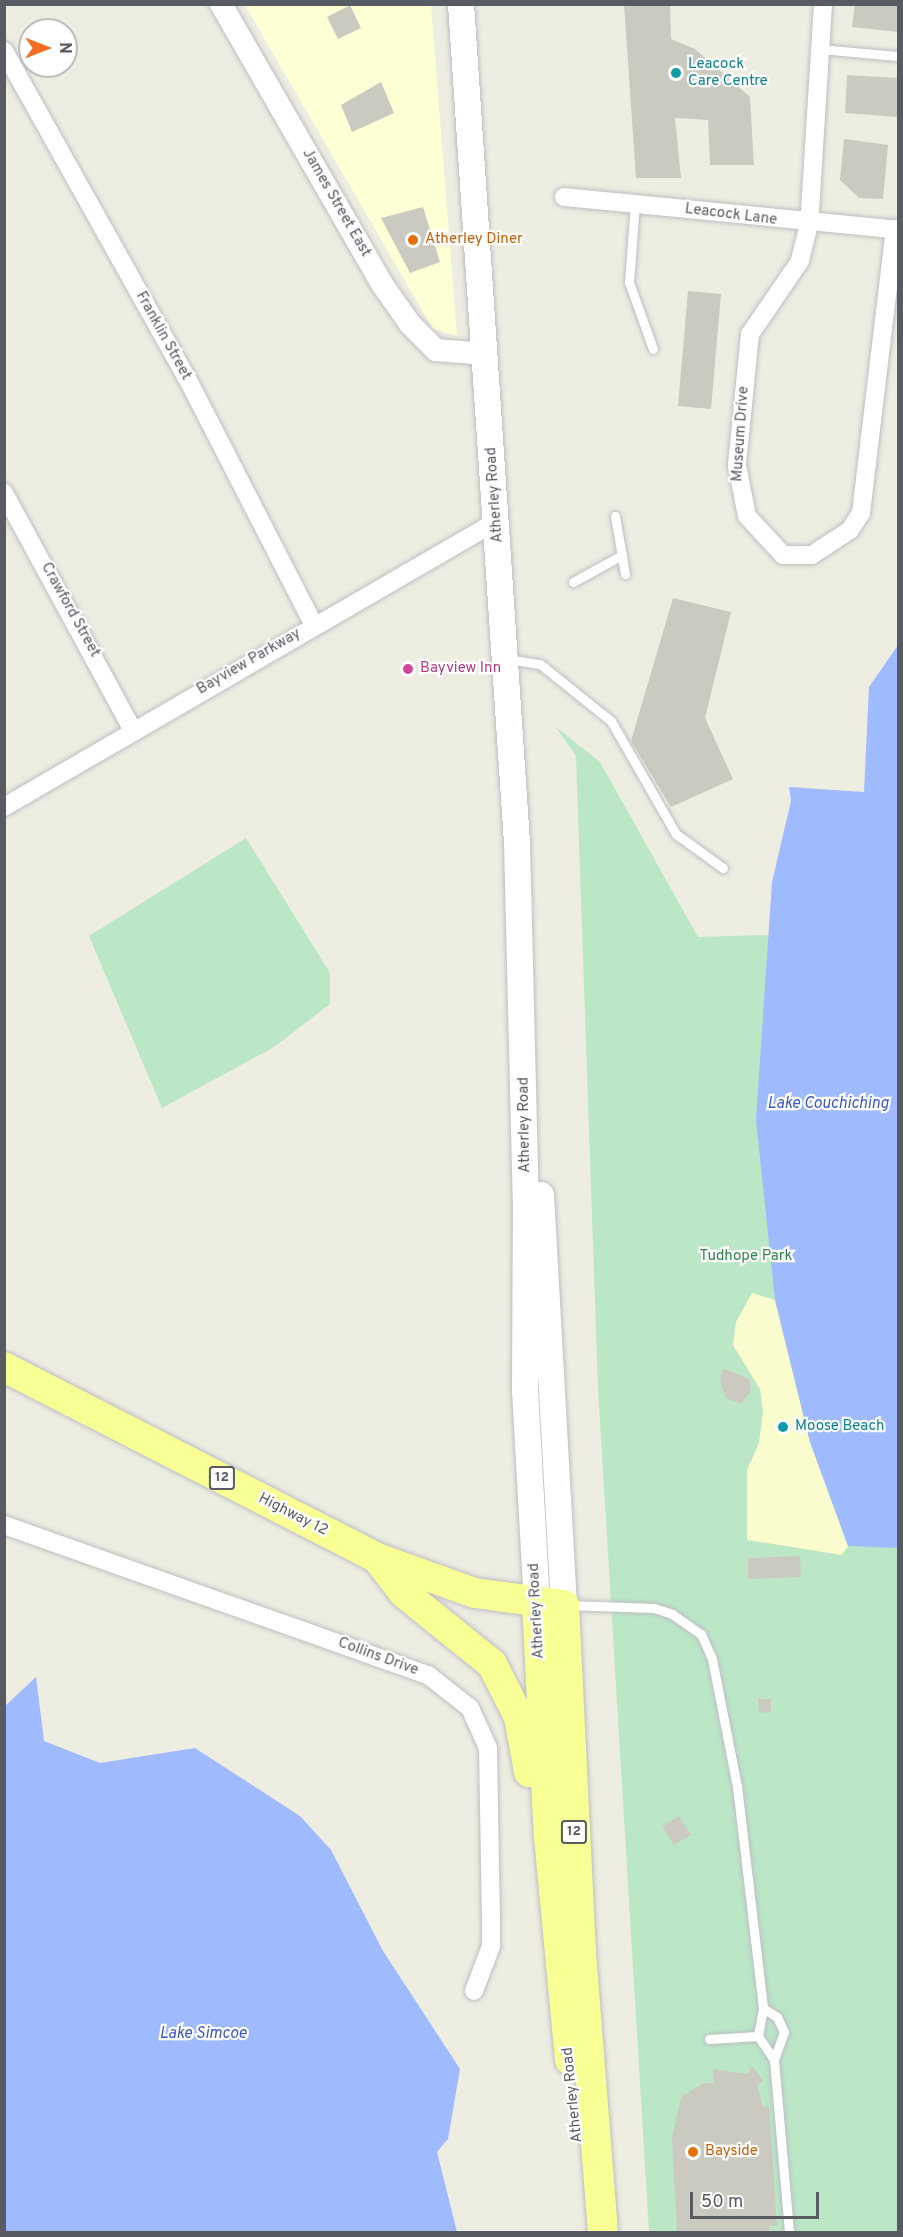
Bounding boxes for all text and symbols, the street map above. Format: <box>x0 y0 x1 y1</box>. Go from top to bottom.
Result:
north arrow <box>18 18 78 78</box>
text: N <box>54 42 74 54</box>
place label: Leacock Care Centre <box>688 55 768 90</box>
marker: Leacock Care Centre <box>669 66 683 80</box>
street label: James Street East <box>298 146 374 260</box>
street label: Leacock Lane <box>684 200 778 230</box>
place label: Atherley Diner <box>425 231 523 249</box>
marker: Atherley Diner <box>406 233 420 247</box>
street label: Franklin Street <box>131 289 195 383</box>
street label: Museum Drive <box>729 386 753 482</box>
street label: Atherley Road <box>483 447 507 543</box>
street label: Crawford Street <box>37 560 103 660</box>
street label: Bayview Parkway <box>194 625 304 699</box>
place label: Bayview Inn <box>420 660 501 678</box>
marker: Bayview Inn <box>401 662 415 676</box>
street label: Atherley Road <box>515 1077 535 1173</box>
water label: Lake Couchiching <box>767 1094 889 1114</box>
park label: Tudhope Park <box>699 1248 793 1266</box>
place label: Moose Beach <box>795 1418 884 1436</box>
marker: Moose Beach <box>776 1420 790 1434</box>
road number: 12 <box>208 1467 236 1489</box>
street label: Highway 12 <box>255 1490 331 1540</box>
street label: Atherley Road <box>526 1563 548 1659</box>
street label: Collins Drive <box>335 1634 421 1680</box>
road number: 12 <box>560 1821 588 1843</box>
water label: Lake Simcoe <box>159 2024 247 2044</box>
street label: Atherley Road <box>559 2046 587 2144</box>
place label: Bayside <box>705 2143 758 2161</box>
marker: Bayside <box>686 2145 700 2159</box>
scale bar <box>693 2180 822 2218</box>
text: 50 m <box>701 2191 743 2214</box>

